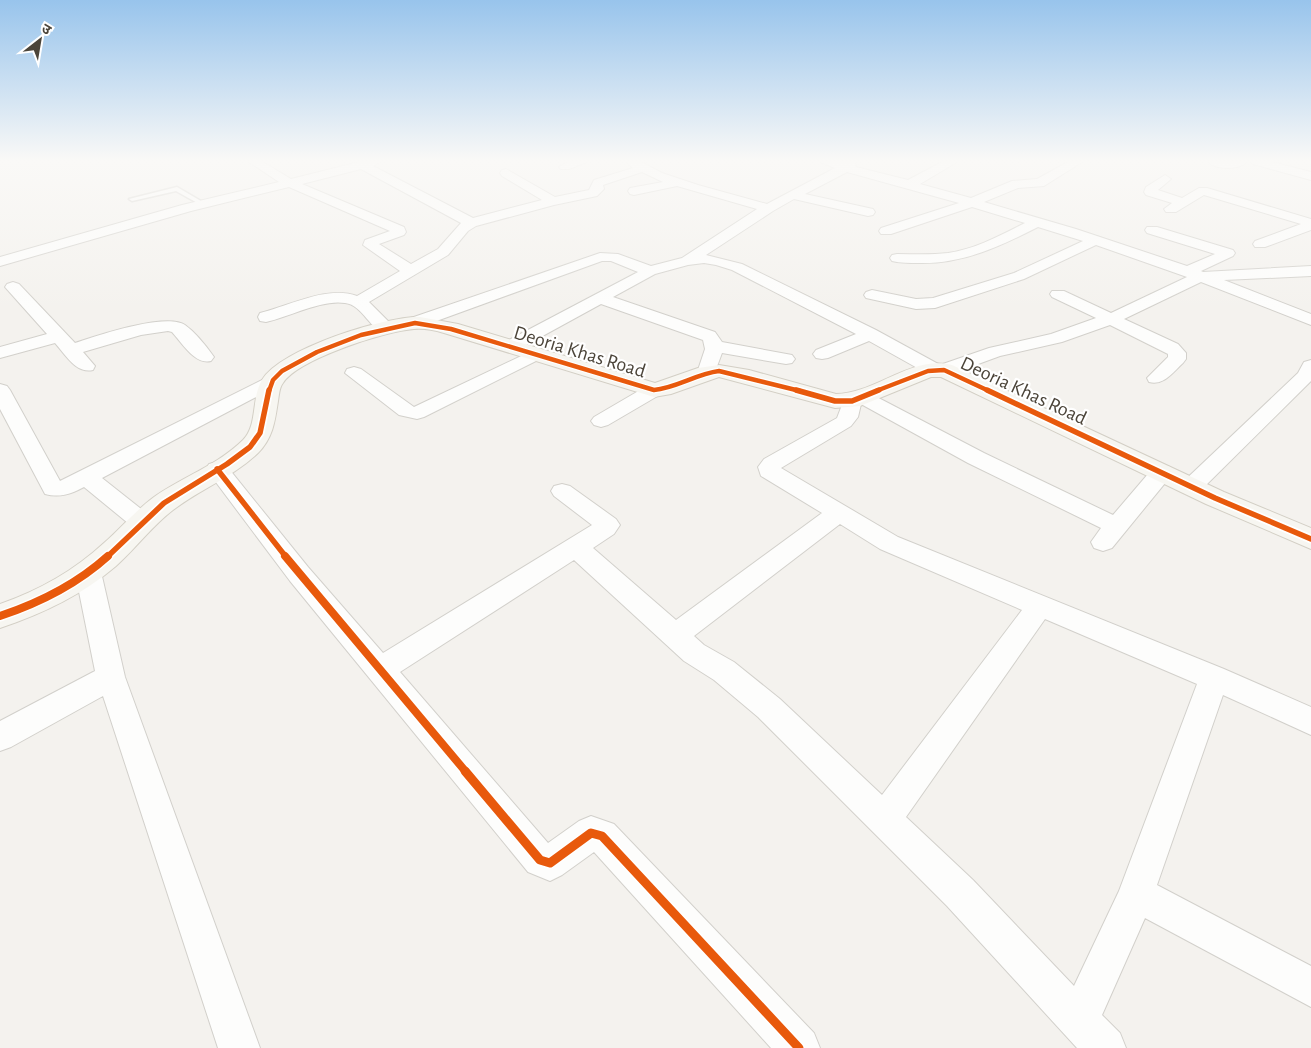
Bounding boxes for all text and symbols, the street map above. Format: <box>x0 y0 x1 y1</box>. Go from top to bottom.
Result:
north arrow <box>15 15 65 65</box>
text: उ <box>39 22 54 38</box>
street label: Deoria Khas Road <box>511 322 648 381</box>
street label: Deoria Khas Road <box>957 353 1090 429</box>

